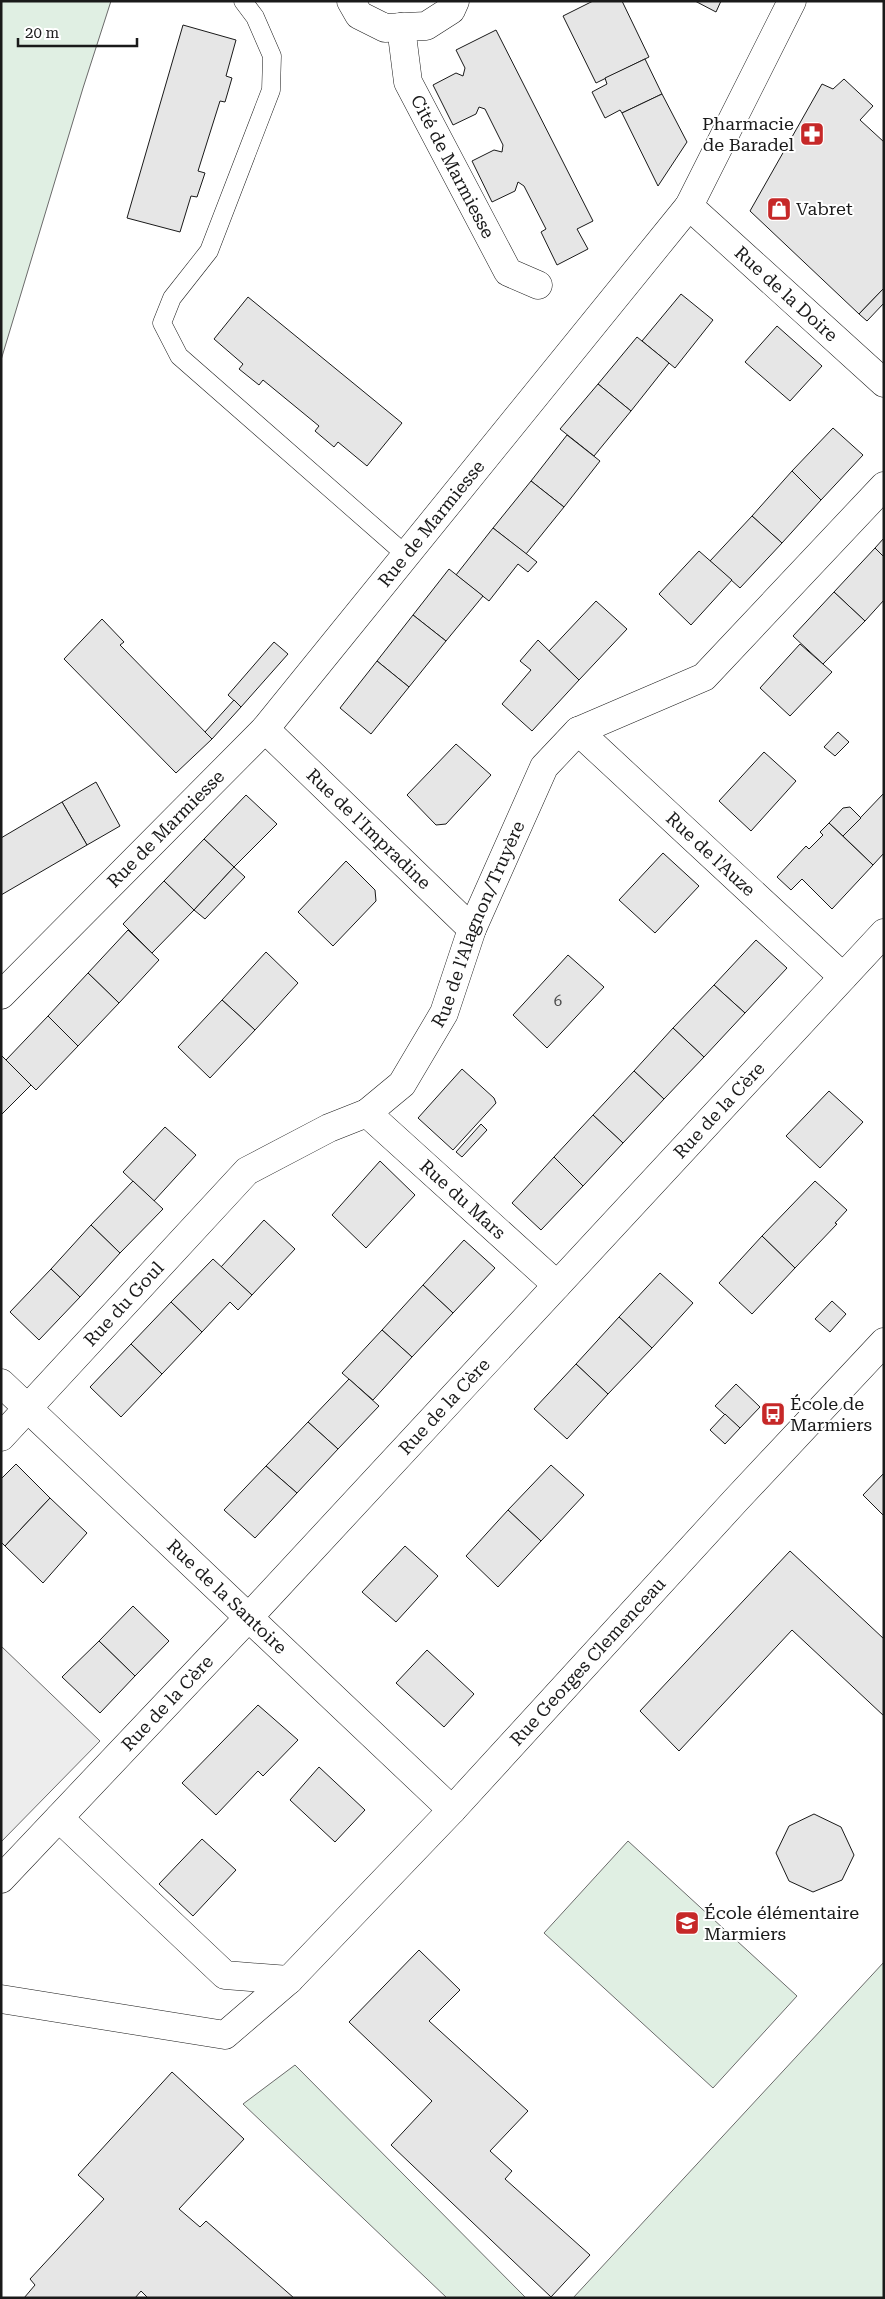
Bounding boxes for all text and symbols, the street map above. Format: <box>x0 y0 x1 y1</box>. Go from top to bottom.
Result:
scale bar <box>18 15 136 47</box>
text: 20 m <box>25 24 60 42</box>
street label: Cité de Marmiesse <box>407 91 499 242</box>
place label: Pharmacie de Baradel <box>702 113 794 155</box>
pharmacy icon: Pharmacie de Baradel <box>799 121 825 147</box>
shop icon: Vabret <box>766 196 792 222</box>
place label: Vabret <box>796 198 853 219</box>
street label: Rue de la Doire <box>731 242 842 346</box>
street label: Rue de Marmiesse <box>373 456 489 591</box>
street label: Rue de l'Impradine <box>303 764 435 893</box>
street label: Rue de Marmiesse <box>103 765 228 892</box>
street label: Rue de l'Auze <box>662 807 760 900</box>
street label: Rue de l'Alagnon/Truyère <box>427 817 529 1031</box>
house number: 6 <box>554 992 562 1010</box>
street label: Rue de la Cère <box>669 1057 769 1163</box>
street label: Rue du Mars <box>416 1155 510 1243</box>
street label: Rue du Goul <box>79 1257 168 1350</box>
street label: Rue de la Cère <box>394 1354 494 1459</box>
place label: École de Marmiers <box>790 1393 872 1435</box>
bus stop icon: École de Marmiers <box>760 1401 786 1427</box>
street label: Rue de la Santoire <box>163 1535 291 1658</box>
street label: Rue Georges Clemenceau <box>505 1573 670 1750</box>
street label: Rue de la Cère <box>117 1651 217 1755</box>
place label: École élémentaire Marmiers <box>704 1902 859 1944</box>
school or university icon: École élémentaire Marmiers <box>674 1910 700 1936</box>

